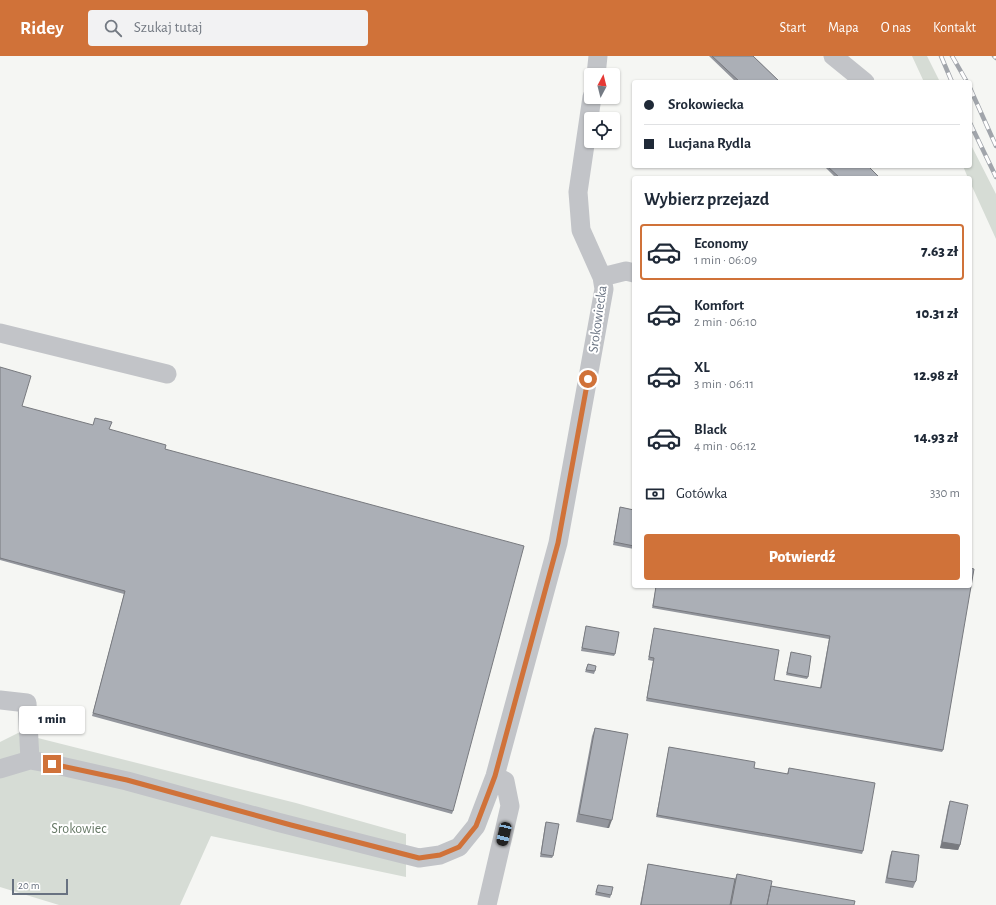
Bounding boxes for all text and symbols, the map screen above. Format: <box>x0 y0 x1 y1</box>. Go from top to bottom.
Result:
search box <box>88 10 368 46</box>
icon: search <box>102 17 124 39</box>
text: Ridey <box>20 19 64 38</box>
text: Szukaj tutaj <box>134 20 203 35</box>
text: Start <box>779 21 806 35</box>
text: Mapa <box>828 21 859 35</box>
text: O nas <box>881 21 911 35</box>
text: Kontakt <box>933 21 976 35</box>
north arrow <box>584 68 620 104</box>
map controls <box>584 68 620 148</box>
text: Srokowiecka <box>668 97 744 112</box>
button: locate <box>584 112 620 148</box>
text: Lucjana Rydla <box>668 136 751 151</box>
text: Wybierz przejazd <box>644 191 769 209</box>
icon: car <box>646 234 682 270</box>
text: Economy <box>694 236 748 251</box>
text: 7.63 zł <box>921 244 958 259</box>
text: 1 min · 06:09 <box>694 254 757 267</box>
street label: Srokowiecka <box>586 284 610 354</box>
icon: car <box>646 296 682 332</box>
text: Komfort <box>694 298 744 313</box>
text: 10.31 zł <box>916 306 958 321</box>
text: 2 min · 06:10 <box>694 316 757 329</box>
icon: car <box>646 358 682 394</box>
text: XL <box>694 360 710 375</box>
text: 12.98 zł <box>914 368 958 383</box>
route start <box>579 370 597 388</box>
text: 3 min · 06:11 <box>694 378 754 391</box>
icon: car <box>646 420 682 456</box>
text: Black <box>694 422 727 437</box>
text: 14.93 zł <box>914 430 958 445</box>
text: 4 min · 06:12 <box>694 440 756 453</box>
icon: cash <box>644 483 666 505</box>
text: Gotówka <box>676 486 727 501</box>
text: 330 m <box>930 487 960 500</box>
button: Potwierdź <box>644 534 960 580</box>
callout: 1 min <box>19 706 85 734</box>
text: 1 min <box>38 713 66 726</box>
route end <box>43 755 61 773</box>
car <box>495 821 513 847</box>
park label: Srokowiec <box>51 822 107 836</box>
scale bar <box>12 877 68 896</box>
text: 20 m <box>18 880 39 891</box>

